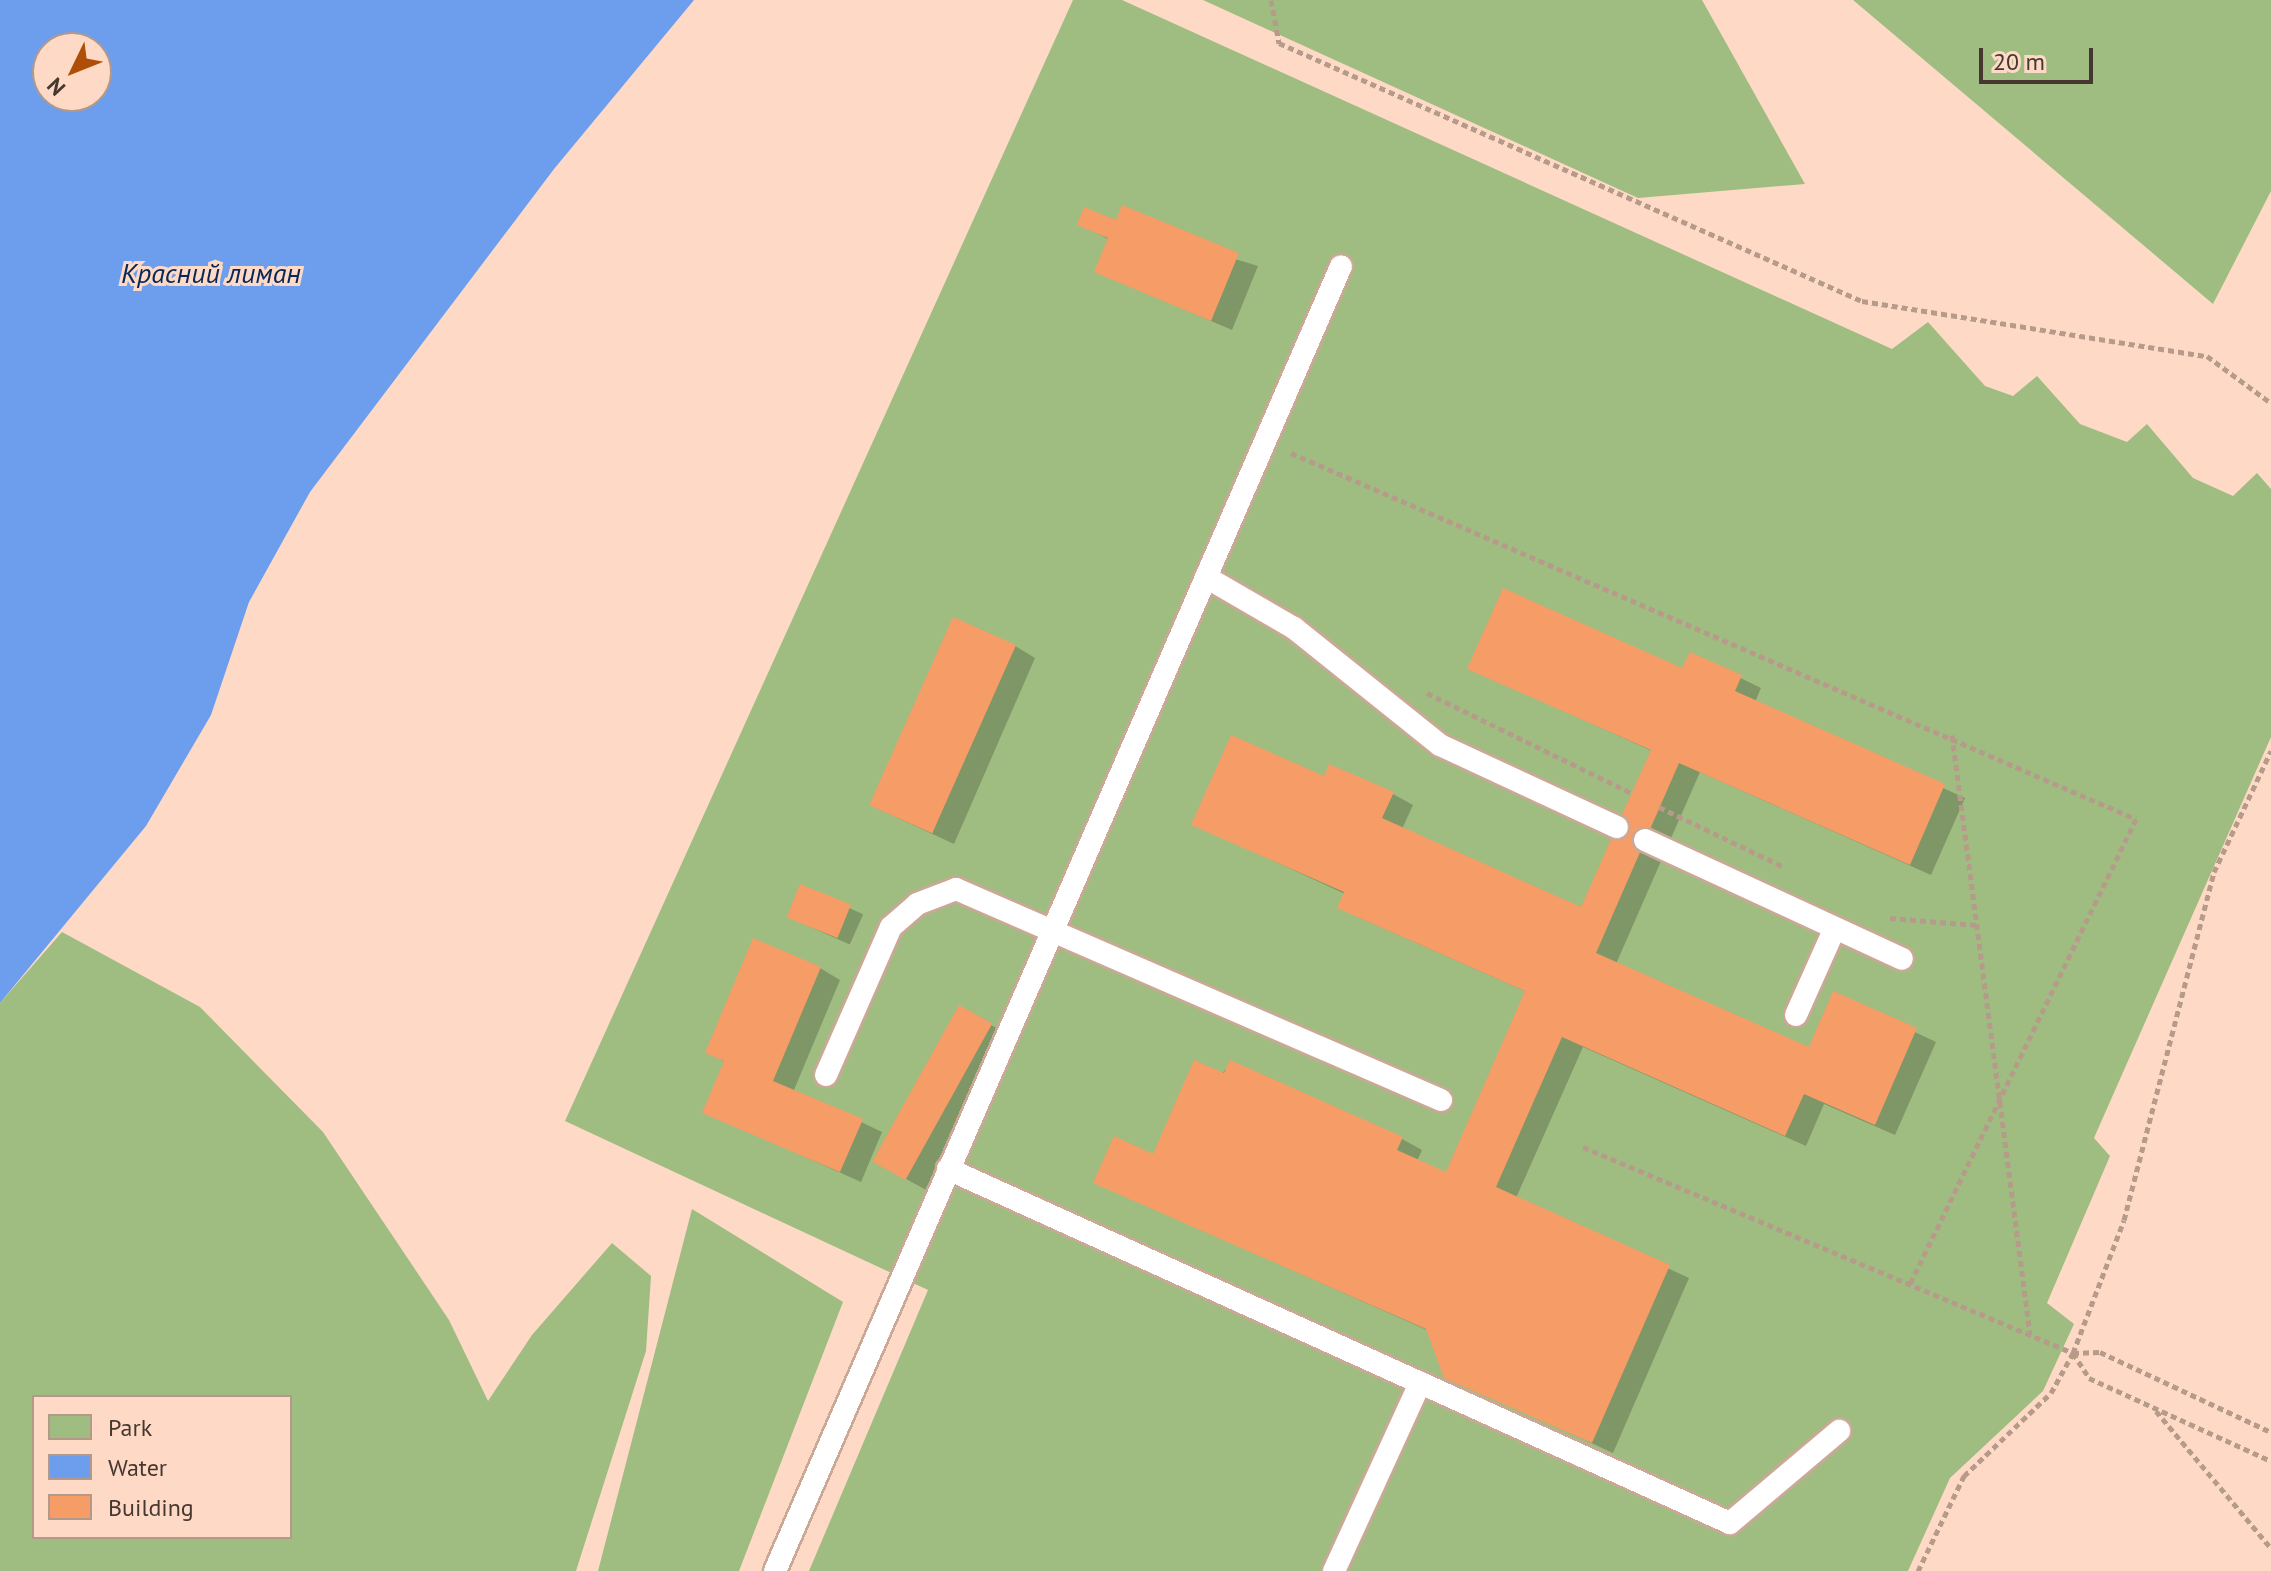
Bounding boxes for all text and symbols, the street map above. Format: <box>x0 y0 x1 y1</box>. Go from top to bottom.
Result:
north arrow <box>32 32 112 112</box>
scale bar <box>1983 32 2097 82</box>
text: 20 m <box>1993 46 2045 77</box>
text: N <box>41 72 71 102</box>
water label: Красний лиман <box>121 256 301 290</box>
legend <box>32 1395 292 1539</box>
text: Park <box>108 1412 152 1443</box>
text: Water <box>108 1452 167 1483</box>
text: Building <box>108 1492 194 1523</box>

